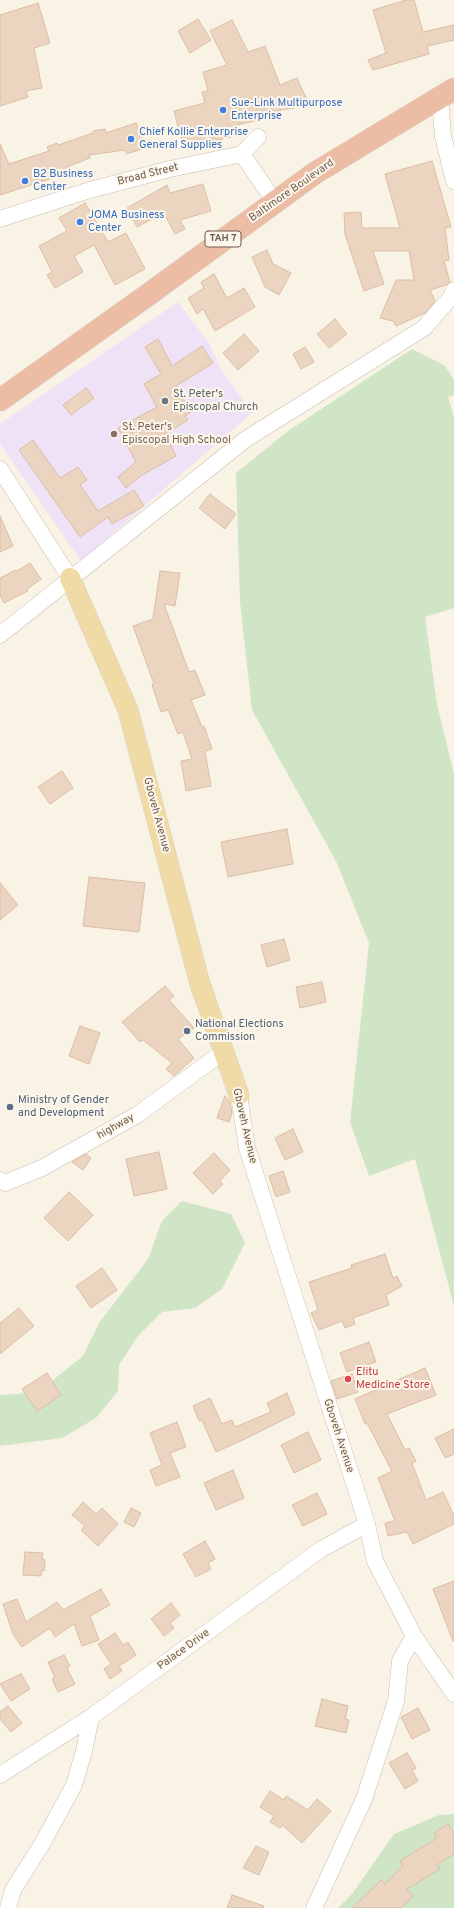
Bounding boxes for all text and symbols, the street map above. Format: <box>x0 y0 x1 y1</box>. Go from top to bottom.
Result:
place label: Sue-Link Multipurpose Enterprise <box>231 97 342 123</box>
marker: Sue-Link Multipurpose Enterprise <box>218 105 228 115</box>
place label: Chief Kollie Enterprise General Supplies <box>139 126 248 152</box>
marker: Chief Kollie Enterprise General Supplies <box>126 134 136 144</box>
street label: Baltimore Boulevard <box>247 157 337 225</box>
street label: Broad Street <box>116 161 180 189</box>
place label: B2 Business Center <box>33 168 93 194</box>
marker: B2 Business Center <box>20 176 30 186</box>
place label: JOMA Business Center <box>88 209 165 235</box>
marker: JOMA Business Center <box>75 217 85 227</box>
road number: TAH 7 <box>205 231 241 247</box>
place label: St. Peter's Episcopal Church <box>173 388 258 414</box>
marker: St. Peter's Episcopal Church <box>160 396 170 406</box>
place label: St. Peter's Episcopal High School <box>122 421 231 447</box>
marker: St. Peter's Episcopal High School <box>109 429 119 439</box>
street label: Gboveh Avenue <box>140 776 172 854</box>
place label: National Elections Commission <box>195 1018 284 1044</box>
marker: National Elections Commission <box>182 1026 192 1036</box>
street label: Gboveh Avenue <box>229 1087 259 1165</box>
place label: Ministry of Gender and Development <box>18 1094 109 1120</box>
marker: Ministry of Gender and Development <box>5 1102 15 1112</box>
street label: highway <box>95 1111 137 1143</box>
place label: Elitu Medicine Store <box>356 1366 430 1392</box>
marker: Elitu Medicine Store <box>343 1374 353 1384</box>
street label: Gboveh Avenue <box>320 1397 356 1475</box>
street label: Palace Drive <box>155 1627 213 1673</box>

